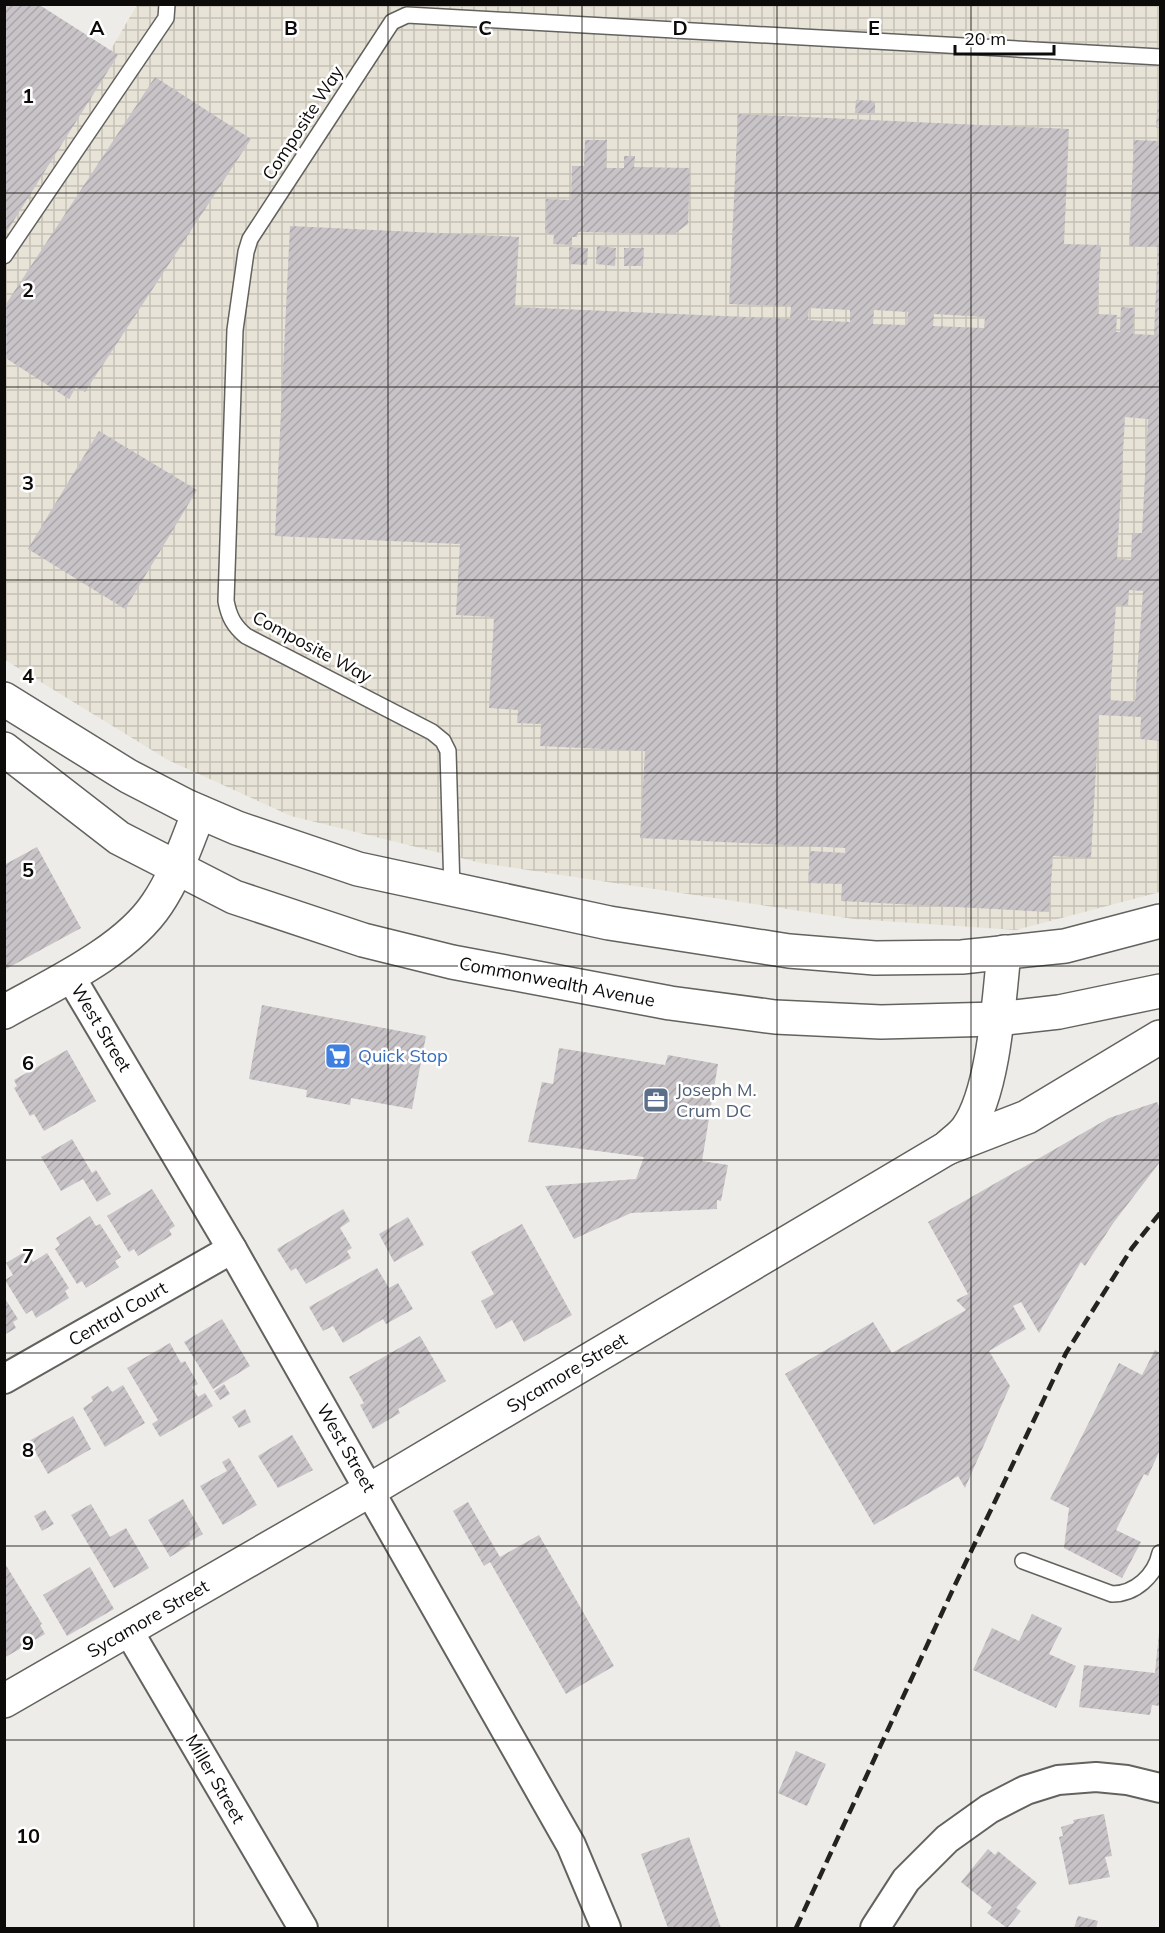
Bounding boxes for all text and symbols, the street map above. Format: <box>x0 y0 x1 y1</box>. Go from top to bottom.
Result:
text: A <box>90 15 105 40</box>
text: B <box>284 15 298 40</box>
text: C <box>478 15 492 40</box>
text: D <box>672 15 688 40</box>
text: E <box>868 15 880 40</box>
scale bar <box>955 18 1054 56</box>
text: 20 m <box>964 27 1006 50</box>
street label: Composite Way <box>257 61 348 184</box>
text: 1 <box>22 83 34 108</box>
text: 2 <box>22 277 34 302</box>
text: 3 <box>22 470 34 495</box>
street label: Composite Way <box>249 605 376 688</box>
text: 4 <box>22 663 34 688</box>
text: 5 <box>22 857 34 882</box>
street label: Commonwealth Avenue <box>457 951 657 1012</box>
street label: West Street <box>66 980 137 1076</box>
supermarket icon: Quick Stop <box>323 1041 353 1071</box>
place label: Quick Stop <box>358 1044 448 1067</box>
text: 6 <box>22 1050 34 1075</box>
place label: Joseph M. Crum DC <box>676 1078 757 1122</box>
office icon: Joseph M. Crum DC <box>641 1085 671 1115</box>
text: 7 <box>22 1243 34 1268</box>
street label: Central Court <box>64 1276 171 1351</box>
street label: Sycamore Street <box>502 1327 631 1418</box>
street label: West Street <box>312 1399 381 1496</box>
text: 8 <box>22 1437 34 1462</box>
street label: Sycamore Street <box>83 1574 213 1663</box>
text: 9 <box>22 1630 34 1655</box>
street label: Miller Street <box>181 1730 250 1827</box>
text: 10 <box>16 1823 40 1848</box>

